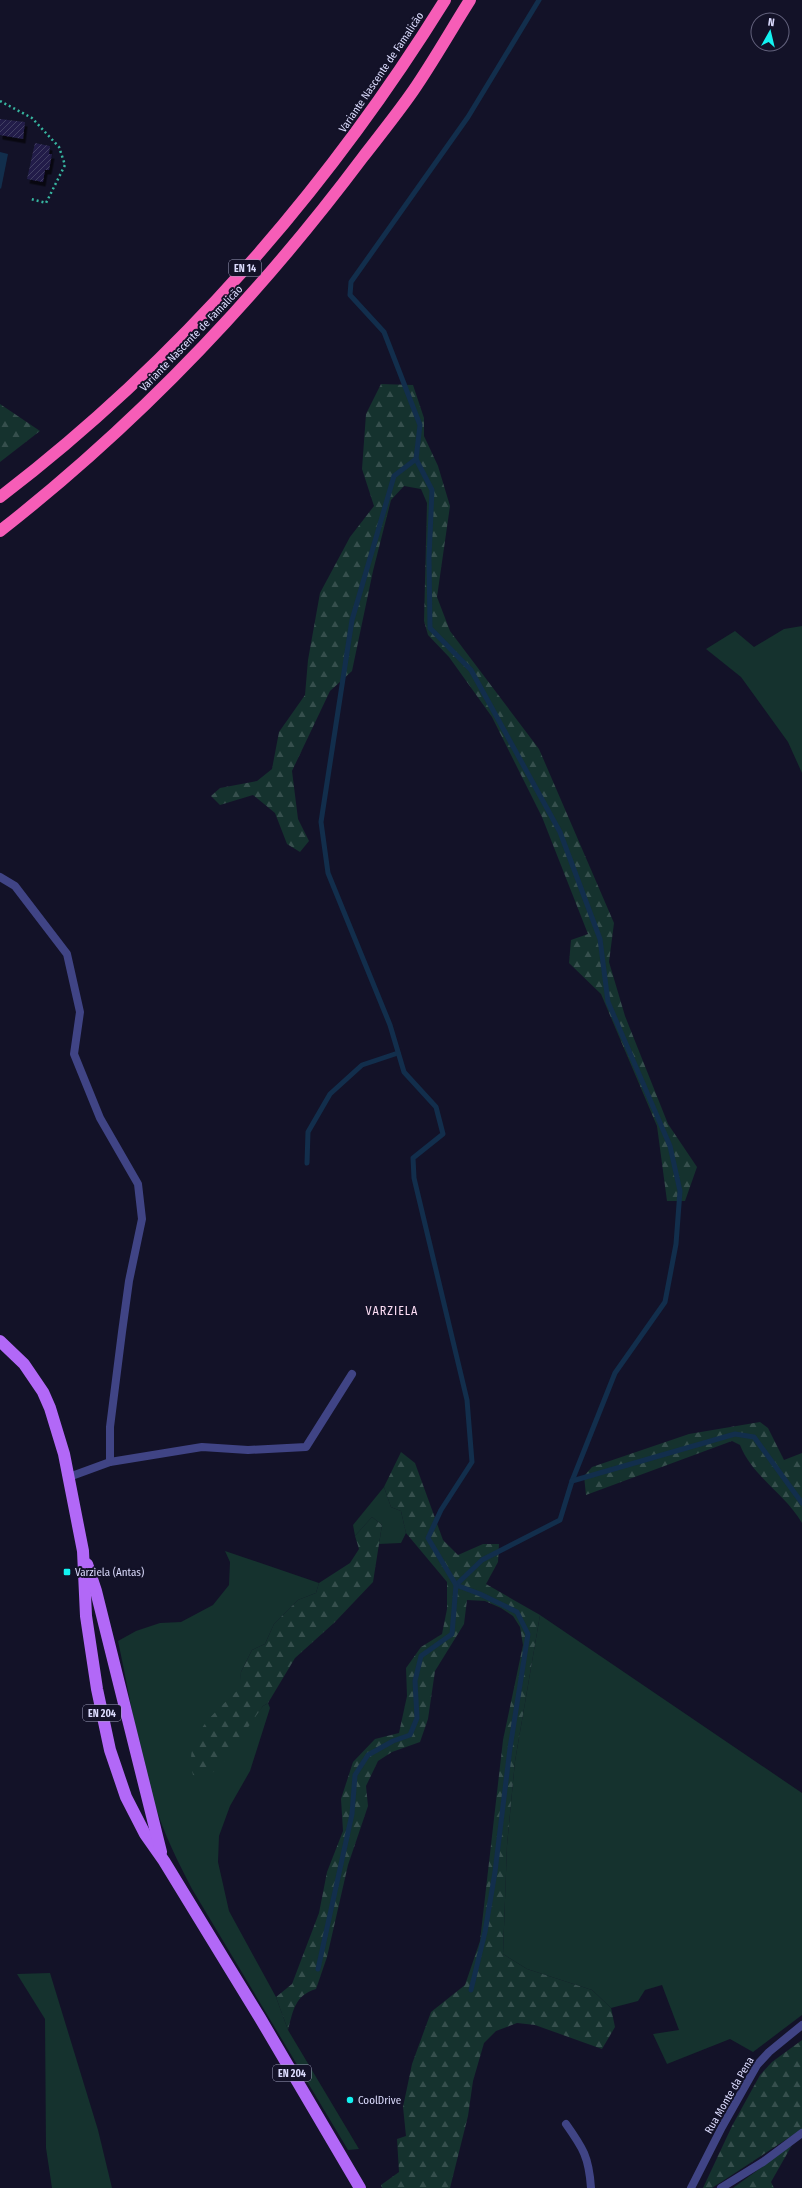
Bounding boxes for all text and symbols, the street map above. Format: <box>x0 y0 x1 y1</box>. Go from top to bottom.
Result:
street label: Variante Nascente de Famalicão <box>336 9 427 135</box>
north arrow <box>750 12 790 52</box>
text: N <box>767 16 775 29</box>
road number: EN 14 <box>229 260 261 276</box>
street label: Variante Nascente de Famalicão <box>137 282 246 394</box>
district label: VARZIELA <box>366 1304 418 1318</box>
place label: Varziela (Antas) <box>75 1566 144 1579</box>
marker: Varziela (Antas) <box>62 1567 72 1577</box>
road number: EN 204 <box>83 1705 121 1721</box>
street label: Rua Monte da Pena <box>702 2055 757 2136</box>
road number: EN 204 <box>273 2065 311 2081</box>
place label: CoolDrive <box>358 2094 401 2107</box>
marker: CoolDrive <box>345 2095 355 2105</box>

